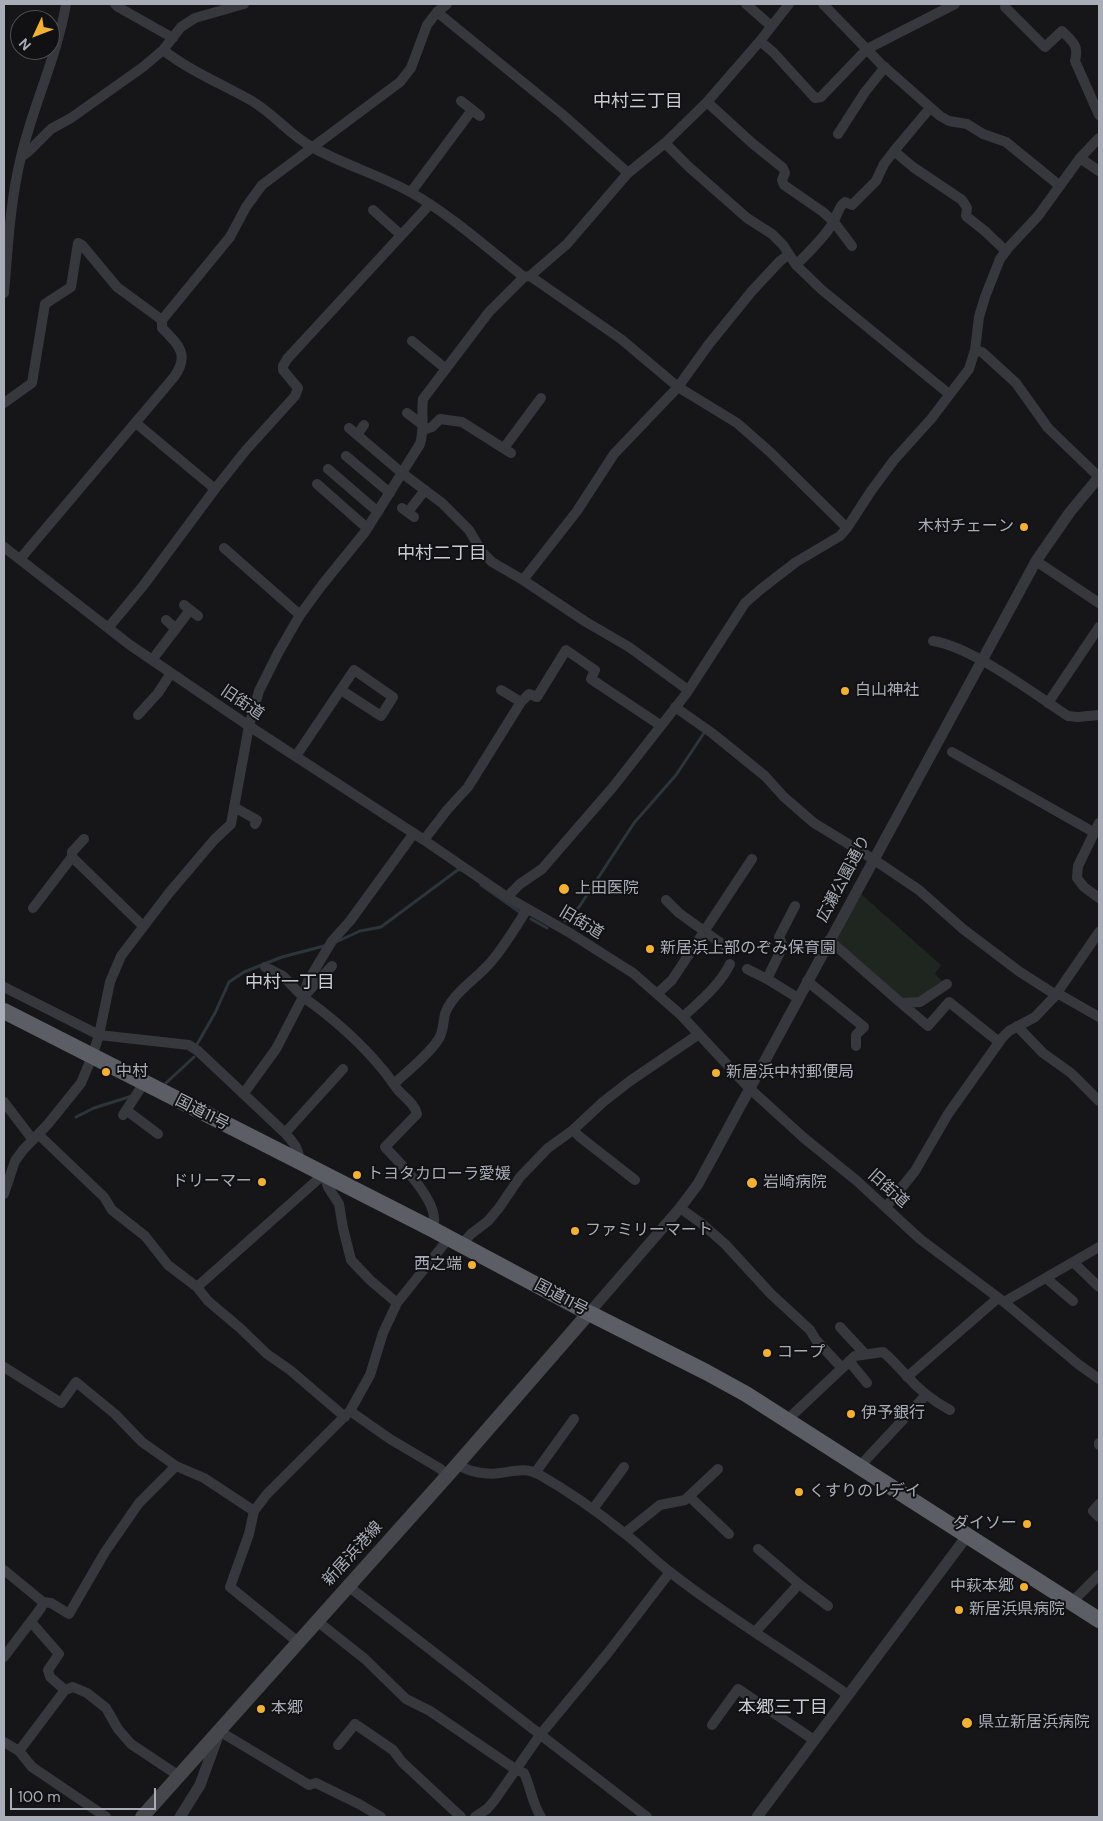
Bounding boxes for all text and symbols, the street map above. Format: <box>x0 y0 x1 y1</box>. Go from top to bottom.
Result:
north arrow <box>10 10 60 60</box>
text: N <box>15 35 35 54</box>
district label: 中村三丁目 <box>593 91 683 113</box>
place label: 木村チェーン <box>918 517 1014 537</box>
marker: 木村チェーン <box>1018 521 1030 533</box>
district label: 中村二丁目 <box>397 543 487 565</box>
place label: 白山神社 <box>855 681 919 701</box>
street label: 旧街道 <box>217 682 267 724</box>
marker: 白山神社 <box>839 685 851 697</box>
street label: 広瀬公園通り <box>813 832 875 926</box>
place label: 上田医院 <box>575 879 639 899</box>
marker: 上田医院 <box>557 882 571 896</box>
street label: 旧街道 <box>555 902 607 944</box>
place label: 新居浜上部のぞみ保育園 <box>660 939 836 959</box>
marker: 新居浜上部のぞみ保育園 <box>644 943 656 955</box>
district label: 中村一丁目 <box>245 972 335 994</box>
place label: 中村 <box>116 1062 148 1082</box>
place label: 新居浜中村郵便局 <box>726 1063 854 1083</box>
marker: 中村 <box>100 1066 112 1078</box>
marker: 新居浜中村郵便局 <box>710 1067 722 1079</box>
street label: 国道11号 <box>172 1091 232 1135</box>
place label: トヨタカローラ愛媛 <box>367 1165 511 1185</box>
street label: 旧街道 <box>864 1166 912 1212</box>
marker: トヨタカローラ愛媛 <box>351 1169 363 1181</box>
place label: ドリーマー <box>172 1172 252 1192</box>
place label: 岩崎病院 <box>763 1173 827 1193</box>
marker: ドリーマー <box>256 1176 268 1188</box>
marker: 岩崎病院 <box>745 1176 759 1190</box>
place label: ファミリーマート <box>585 1221 713 1241</box>
marker: ファミリーマート <box>569 1225 581 1237</box>
place label: 西之端 <box>414 1255 462 1275</box>
marker: 西之端 <box>466 1259 478 1271</box>
street label: 国道11号 <box>531 1276 591 1320</box>
place label: コープ <box>777 1343 825 1363</box>
marker: コープ <box>761 1347 773 1359</box>
place label: 伊予銀行 <box>861 1404 925 1424</box>
marker: 伊予銀行 <box>845 1408 857 1420</box>
place label: くすりのレデイ <box>809 1482 921 1502</box>
marker: くすりのレデイ <box>793 1486 805 1498</box>
place label: ダイソー <box>953 1514 1017 1534</box>
street label: 新居浜港線 <box>319 1518 387 1590</box>
marker: ダイソー <box>1021 1518 1033 1530</box>
place label: 中萩本郷 <box>950 1577 1014 1597</box>
marker: 中萩本郷 <box>1018 1581 1030 1593</box>
place label: 新居浜県病院 <box>969 1600 1065 1620</box>
marker: 新居浜県病院 <box>953 1604 965 1616</box>
district label: 本郷三丁目 <box>738 1697 828 1719</box>
place label: 本郷 <box>271 1699 303 1719</box>
marker: 本郷 <box>255 1703 267 1715</box>
place label: 県立新居浜病院 <box>978 1713 1090 1733</box>
marker: 県立新居浜病院 <box>960 1716 974 1730</box>
scale bar <box>12 1778 159 1810</box>
text: 100 m <box>18 1787 61 1807</box>

